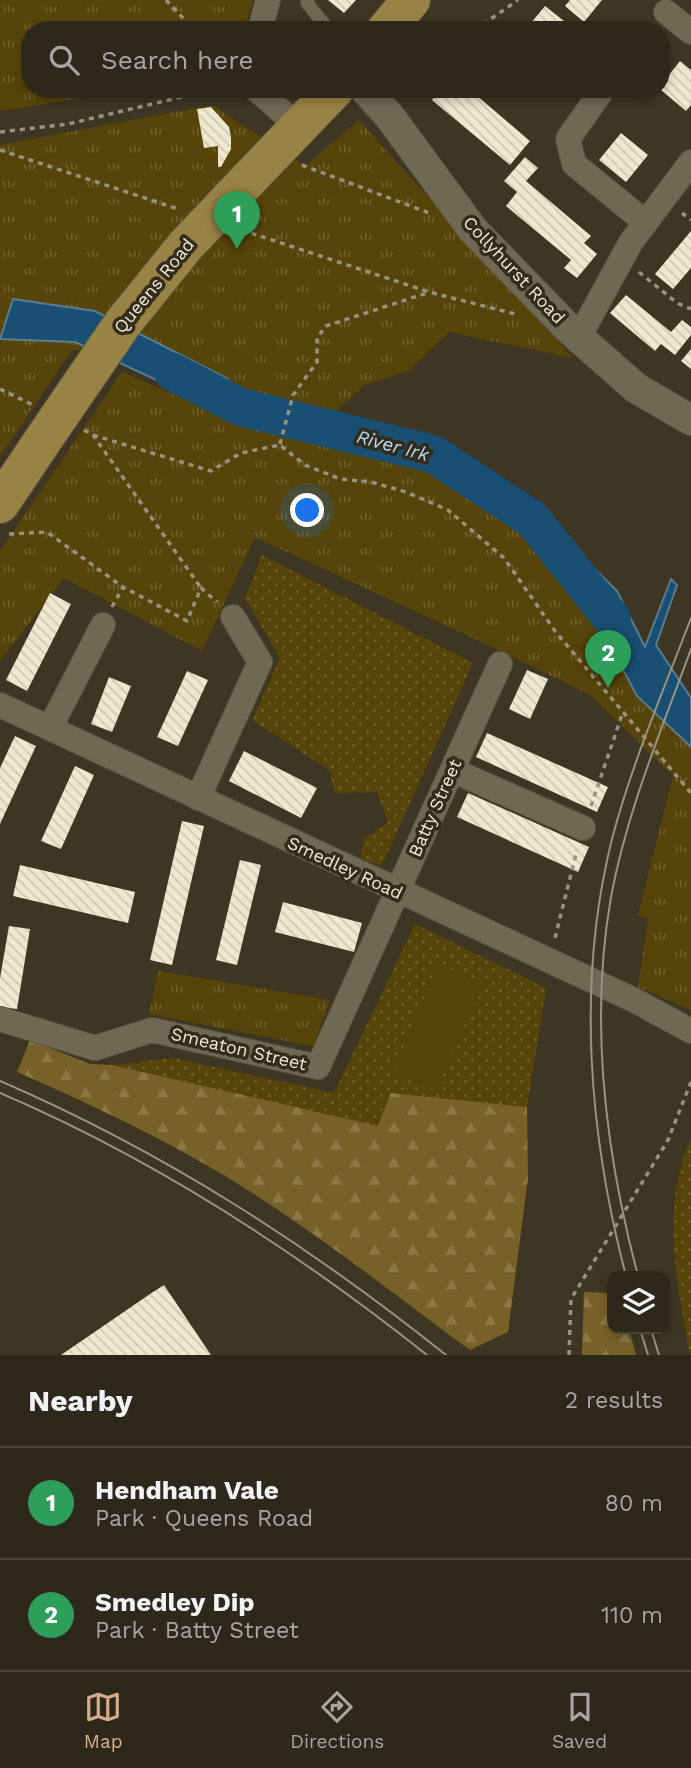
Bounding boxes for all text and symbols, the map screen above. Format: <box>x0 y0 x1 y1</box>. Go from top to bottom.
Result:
search box <box>21 21 670 98</box>
icon: search <box>45 41 83 79</box>
text: Search here <box>101 45 253 75</box>
pin: 1 <box>214 191 260 249</box>
street label: Collyhurst Road <box>459 212 570 328</box>
street label: Queens Road <box>109 234 198 337</box>
water label: River Irk <box>354 425 432 466</box>
your location <box>290 493 324 527</box>
pin: 2 <box>585 630 631 688</box>
street label: Batty Street <box>404 755 466 860</box>
street label: Smedley Road <box>284 832 406 903</box>
street label: Smeaton Street <box>169 1023 309 1074</box>
map controls <box>607 1271 670 1334</box>
button: layers <box>607 1271 670 1334</box>
text: Nearby <box>28 1383 133 1418</box>
text: 2 results <box>565 1387 663 1414</box>
text: Hendham Vale <box>95 1475 279 1505</box>
text: 1 <box>46 1490 56 1517</box>
text: 80 m <box>605 1490 663 1517</box>
text: Park · Queens Road <box>95 1505 313 1532</box>
text: Smedley Dip <box>95 1587 255 1617</box>
text: 2 <box>44 1602 58 1629</box>
text: 110 m <box>601 1602 663 1629</box>
text: Park · Batty Street <box>95 1617 299 1644</box>
tab: Map <box>84 1688 123 1753</box>
tab: Directions <box>290 1688 384 1753</box>
tab: Saved <box>552 1688 607 1753</box>

